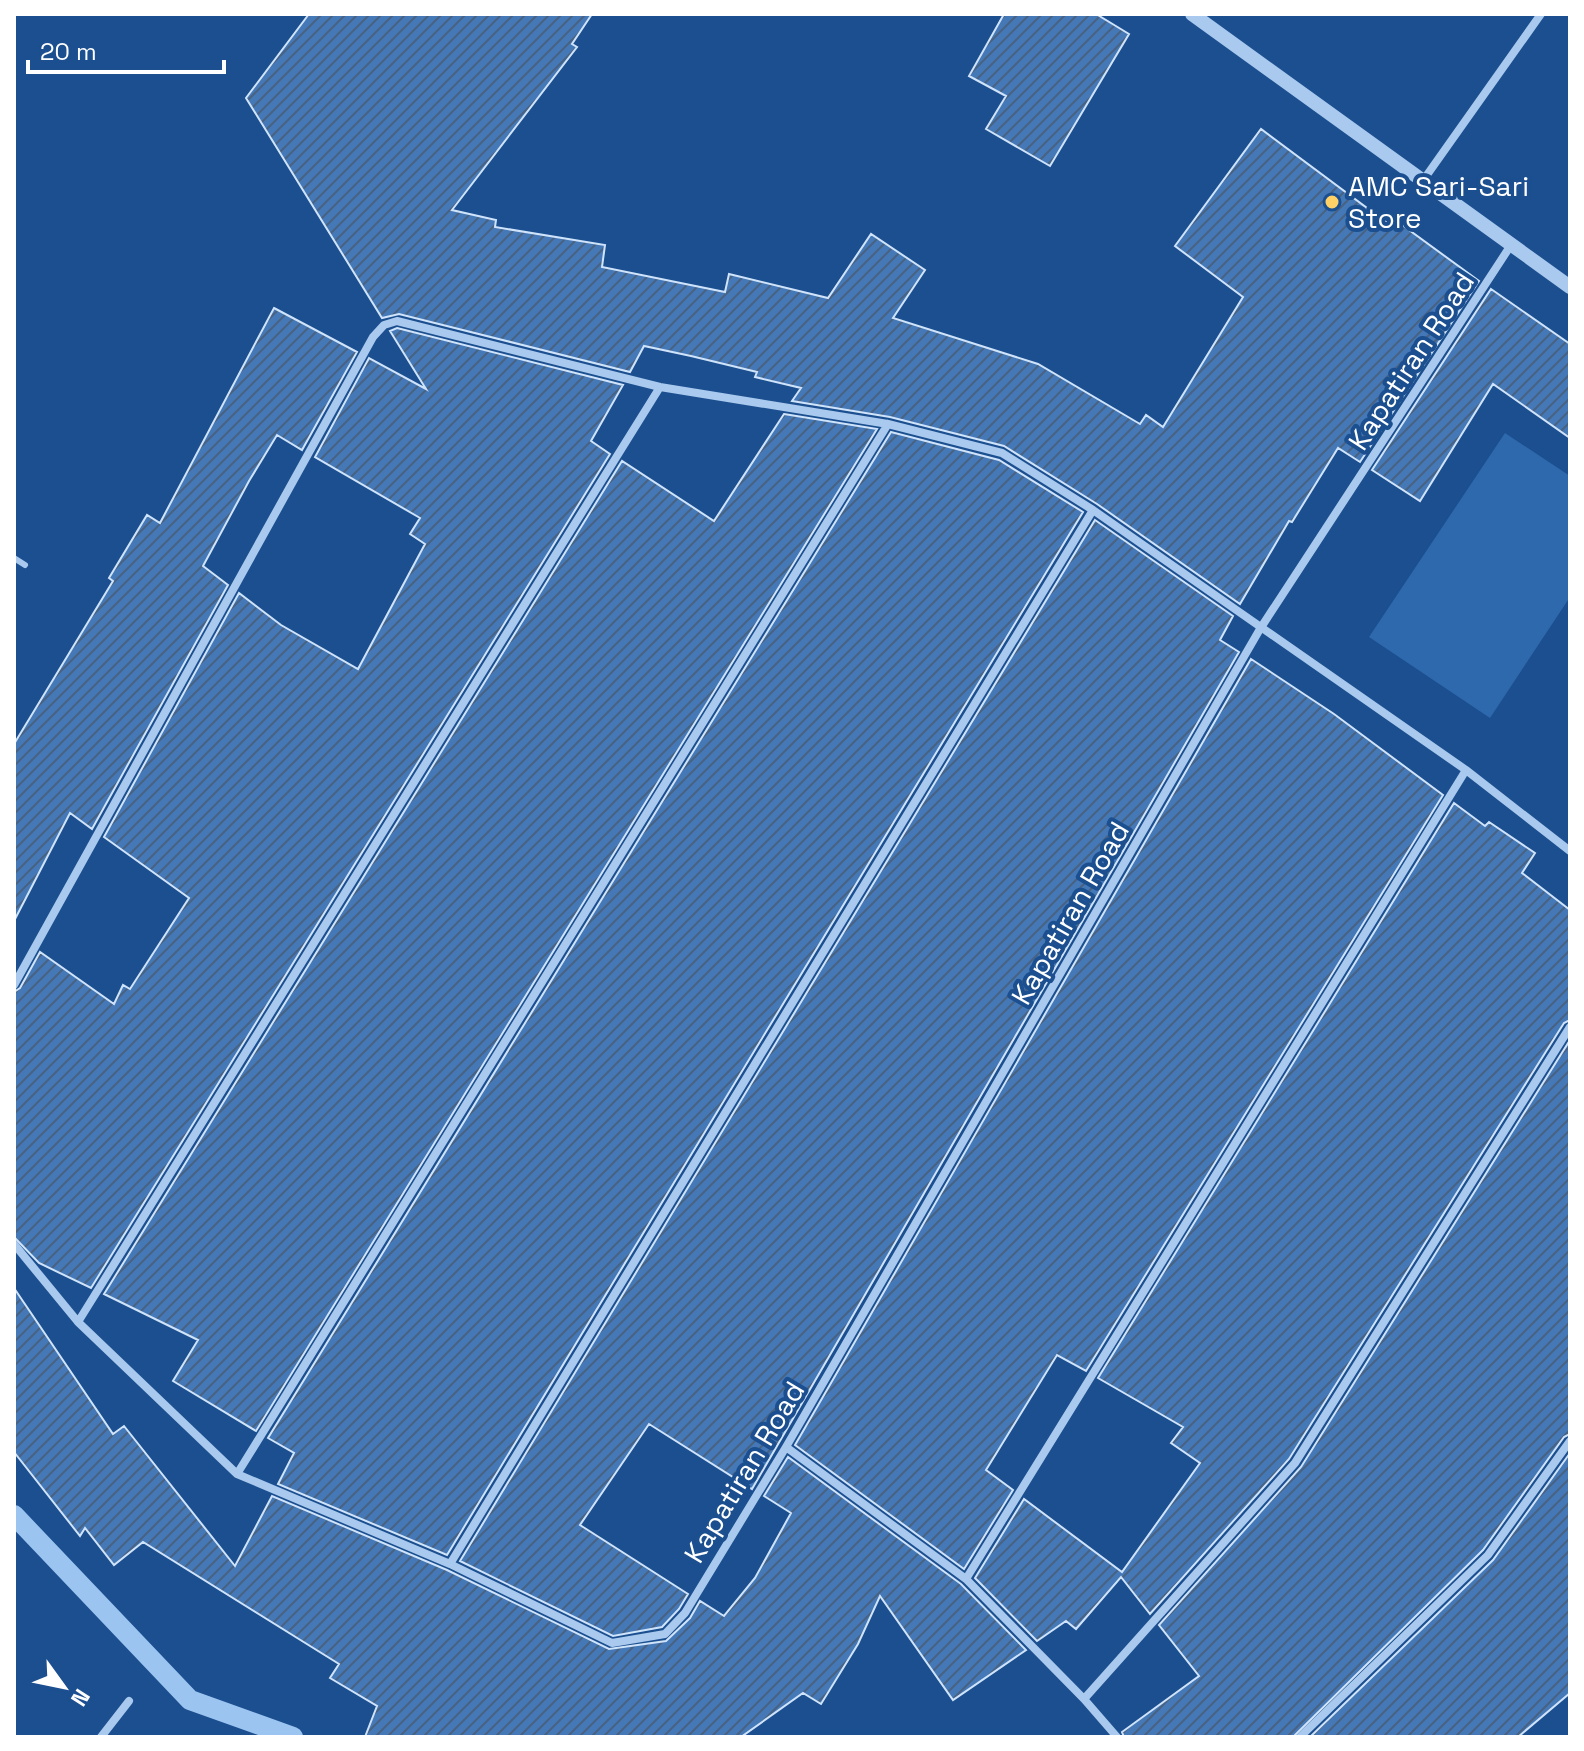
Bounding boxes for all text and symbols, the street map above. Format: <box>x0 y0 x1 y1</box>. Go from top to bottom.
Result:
scale bar <box>28 24 224 74</box>
text: 20 m <box>40 36 97 67</box>
place label: AMC Sari-Sari Store <box>1348 168 1529 236</box>
marker: AMC Sari-Sari Store <box>1323 193 1341 211</box>
street label: Kapatiran Road <box>1340 265 1482 457</box>
street label: Kapatiran Road <box>1003 815 1137 1011</box>
street label: Kapatiran Road <box>676 1375 812 1569</box>
north arrow <box>24 1647 104 1727</box>
text: N <box>65 1684 97 1712</box>

